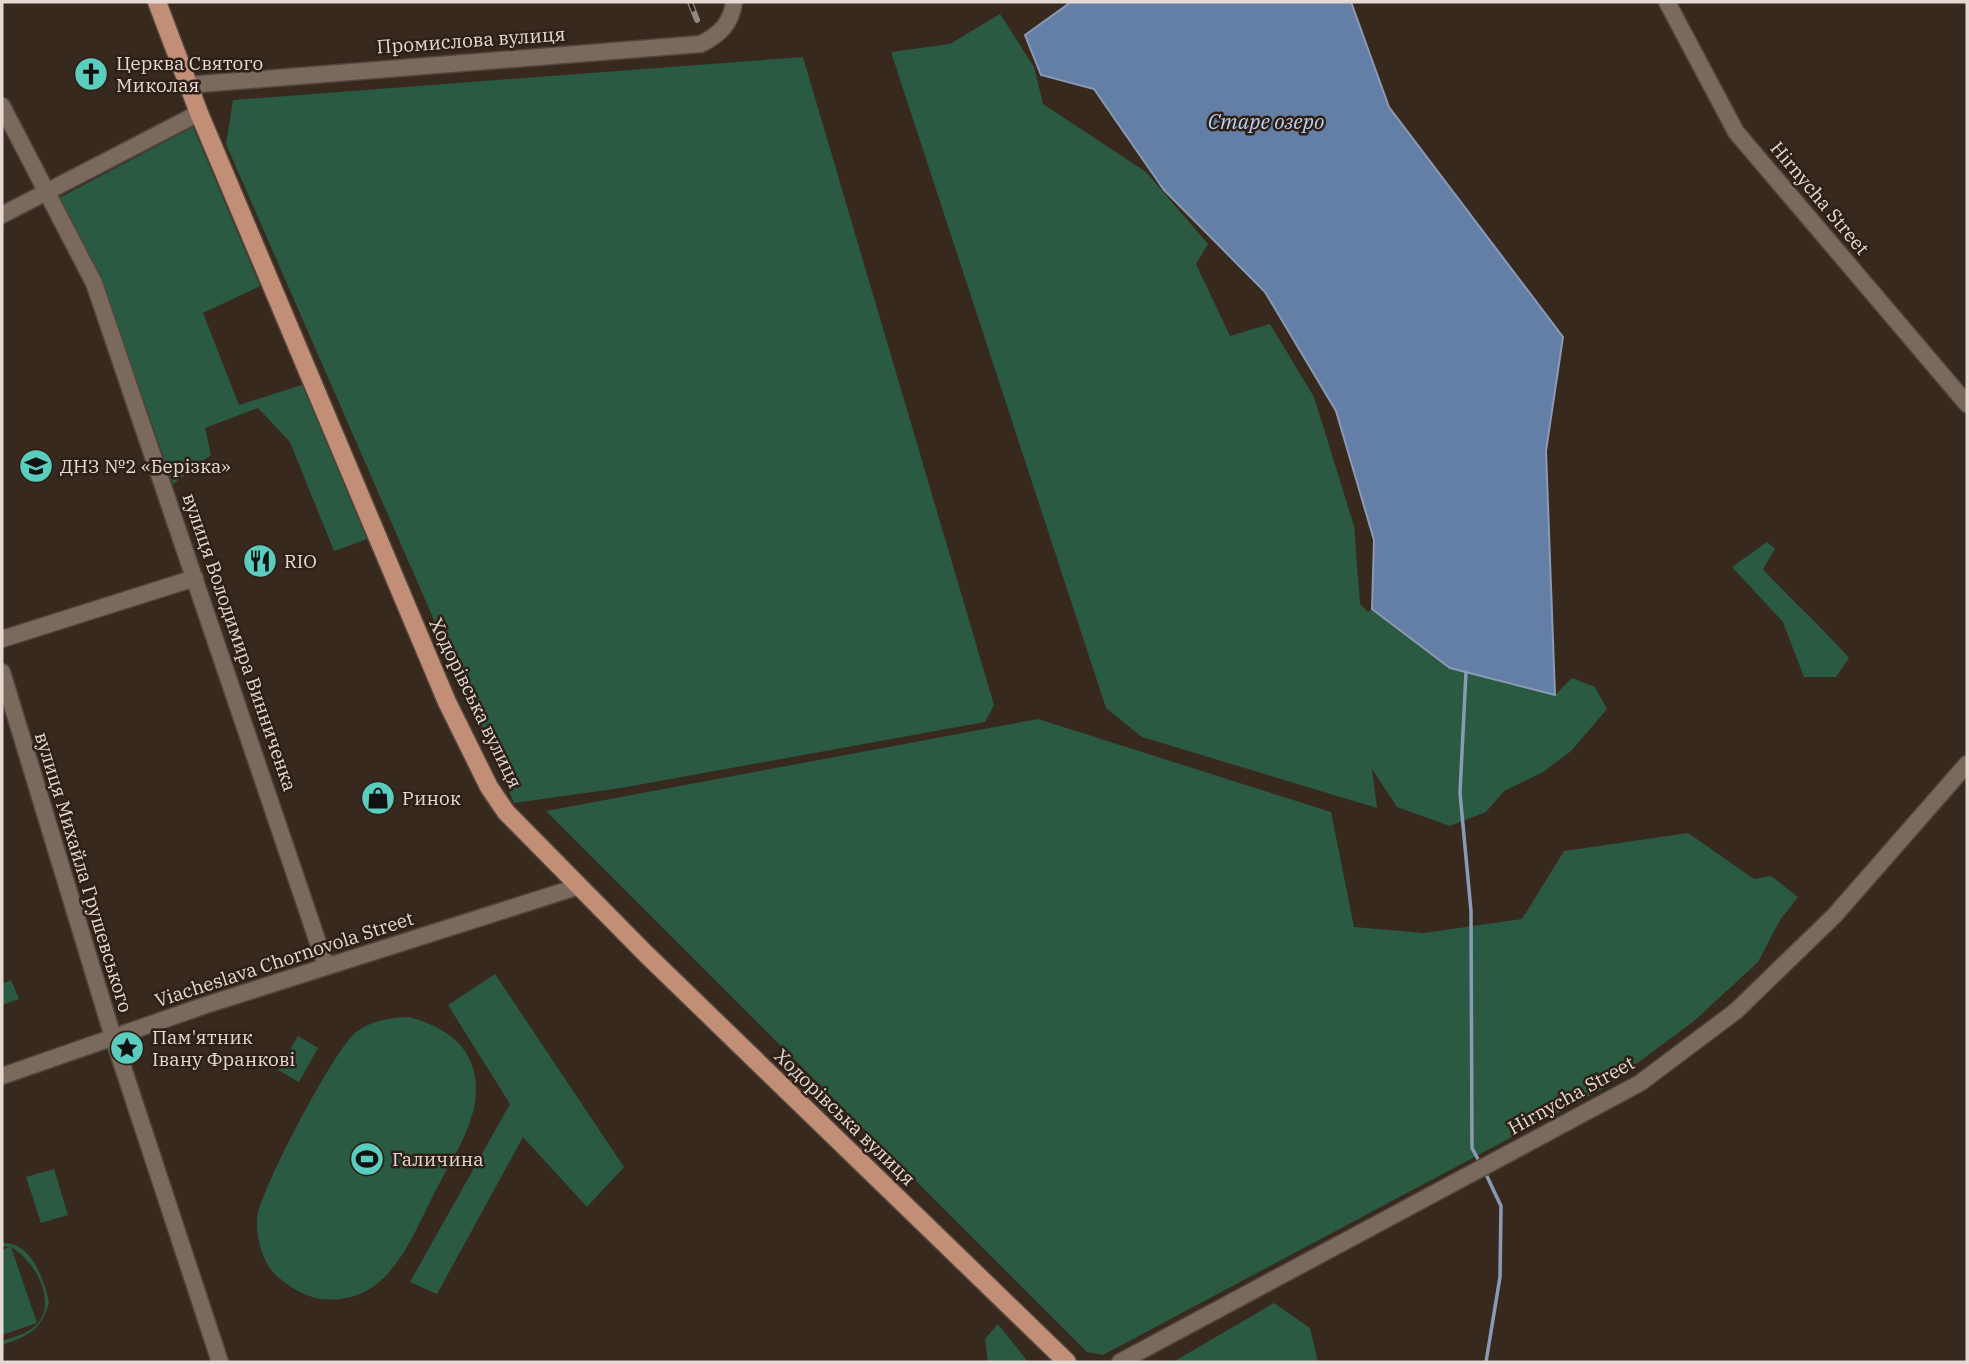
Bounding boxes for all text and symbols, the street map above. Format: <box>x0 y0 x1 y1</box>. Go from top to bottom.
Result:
street label: Промислова вулиця <box>376 21 566 59</box>
place label: Церква Святого Миколая <box>116 51 263 97</box>
church icon: Церква Святого Миколая <box>72 55 110 93</box>
water label: Старе озеро <box>1208 107 1324 135</box>
street label: Hirnycha Street <box>1765 136 1875 260</box>
school or university icon: ДНЗ №2 «Берізка» <box>17 447 55 485</box>
place label: ДНЗ №2 «Берізка» <box>60 454 231 478</box>
street label: вулиця Володимира Винниченка <box>178 490 302 794</box>
restaurant icon: RIO <box>241 542 279 580</box>
place label: RIO <box>284 549 317 573</box>
street label: Ходорівська вулиця <box>424 614 528 792</box>
street label: вулиця Михайла Грушевського <box>30 729 138 1015</box>
shop icon: Ринок <box>359 779 397 817</box>
place label: Ринок <box>402 786 461 810</box>
street label: Viacheslava Chornovola Street <box>152 906 417 1012</box>
place label: Пам'ятник Івану Франкові <box>152 1025 295 1071</box>
place icon: Пам'ятник Івану Франкові <box>108 1029 146 1067</box>
street label: Ходорівська вулиця <box>770 1044 920 1190</box>
street label: Hirnycha Street <box>1504 1050 1639 1140</box>
sports icon: Галичина <box>348 1140 386 1178</box>
place label: Галичина <box>392 1147 484 1171</box>

